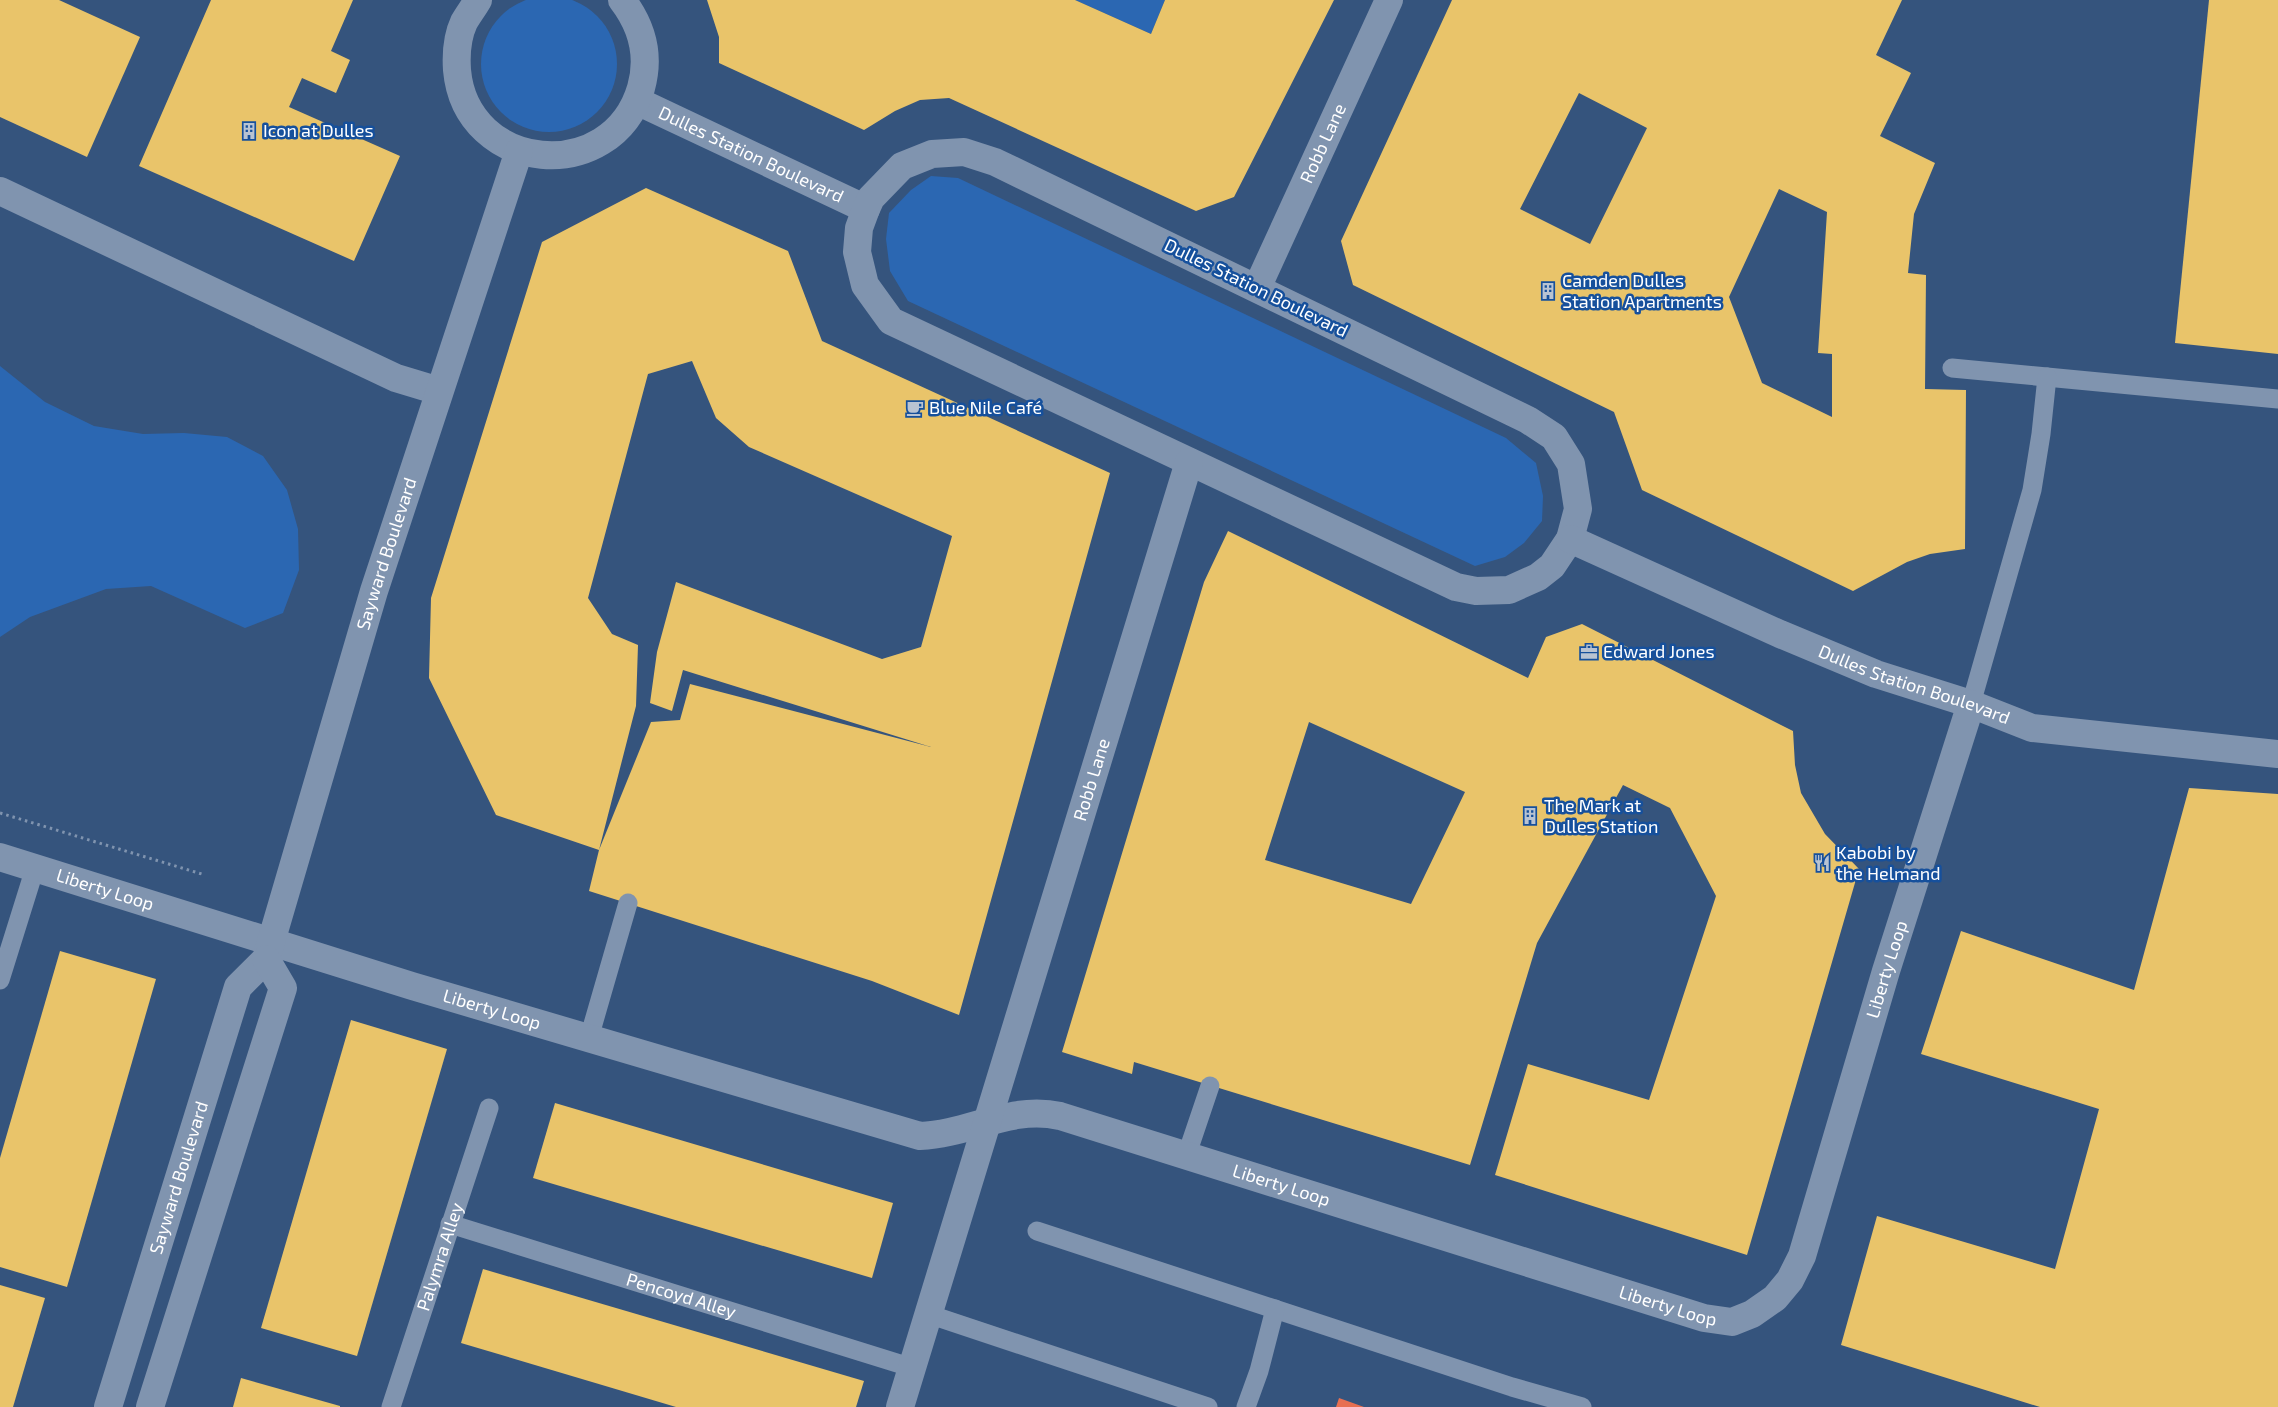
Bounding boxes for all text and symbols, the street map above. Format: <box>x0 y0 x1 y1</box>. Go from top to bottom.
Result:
street label: Robb Lane <box>1295 100 1350 186</box>
street label: Dulles Station Boulevard <box>655 101 847 207</box>
place label: Icon at Dulles <box>263 119 374 141</box>
building icon: Icon at Dulles <box>239 121 259 141</box>
street label: Dulles Station Boulevard <box>1161 233 1352 341</box>
place label: Camden Dulles Station Apartments <box>1562 269 1722 312</box>
building icon: Camden Dulles Station Apartments <box>1538 281 1558 301</box>
place label: Blue Nile Café <box>929 396 1042 418</box>
cafe icon: Blue Nile Café <box>905 398 925 418</box>
street label: Sayward Boulevard <box>351 475 421 632</box>
street label: Dulles Station Boulevard <box>1815 639 2013 728</box>
place label: Edward Jones <box>1603 640 1715 662</box>
office icon: Edward Jones <box>1579 642 1599 662</box>
street label: Robb Lane <box>1068 735 1114 823</box>
place label: The Mark at Dulles Station <box>1544 794 1658 837</box>
building icon: The Mark at Dulles Station <box>1520 806 1540 826</box>
place label: Kabobi by the Helmand <box>1836 841 1940 884</box>
restaurant icon: Kabobi by the Helmand <box>1812 853 1832 873</box>
street label: Liberty Loop <box>54 863 157 915</box>
street label: Liberty Loop <box>1861 918 1911 1021</box>
street label: Liberty Loop <box>441 984 544 1033</box>
street label: Sayward Boulevard <box>144 1098 212 1257</box>
street label: Liberty Loop <box>1230 1159 1333 1210</box>
street label: Palymra Alley <box>411 1199 467 1313</box>
street label: Pencoyd Alley <box>624 1267 739 1322</box>
street label: Liberty Loop <box>1617 1280 1718 1330</box>

